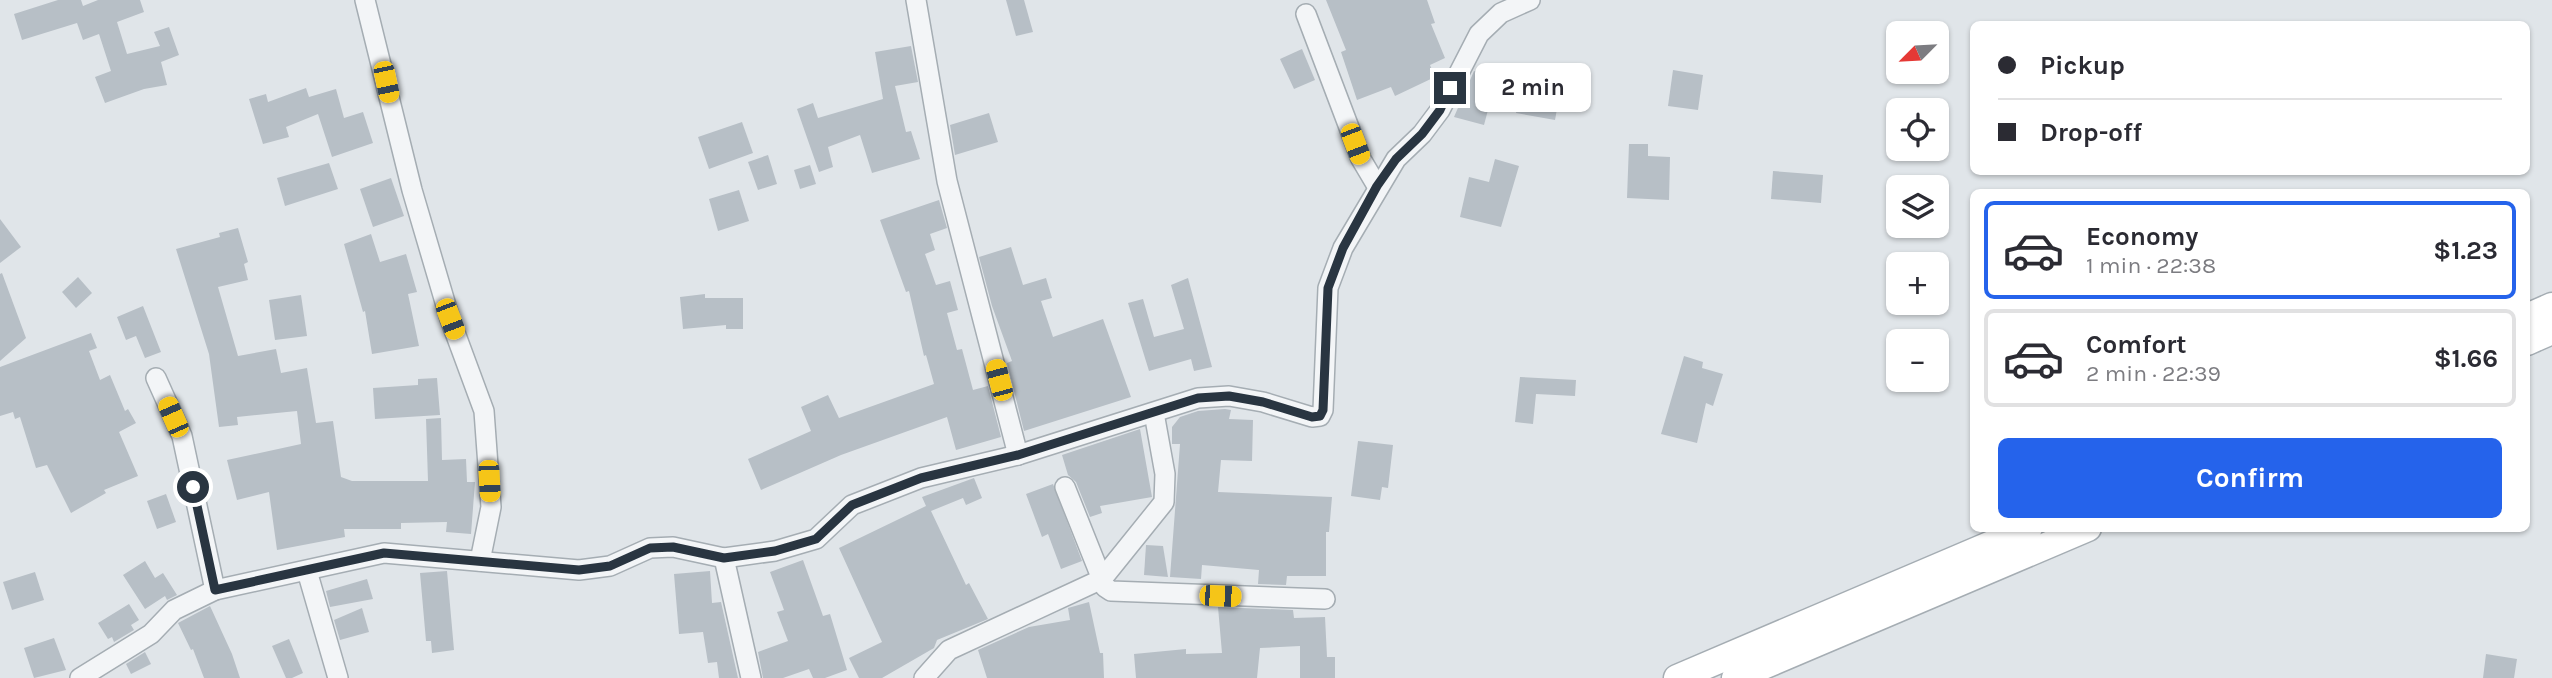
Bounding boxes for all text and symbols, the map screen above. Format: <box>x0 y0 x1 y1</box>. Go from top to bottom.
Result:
north arrow <box>1886 21 1950 84</box>
map controls <box>1886 21 1949 392</box>
text: Pickup <box>2040 50 2125 81</box>
car <box>372 59 401 105</box>
callout: 2 min <box>1474 64 1590 112</box>
route end <box>1434 72 1466 104</box>
text: 2 min <box>1501 74 1565 101</box>
button: locate <box>1886 98 1949 161</box>
text: Drop-off <box>2040 117 2142 148</box>
car <box>1338 121 1373 167</box>
button: layers <box>1886 175 1949 238</box>
icon: car <box>2002 219 2065 282</box>
text: Economy <box>2086 221 2198 252</box>
text: $1.23 <box>2433 235 2498 266</box>
button: + <box>1886 252 1949 315</box>
text: 1 min · 22:38 <box>2086 252 2216 279</box>
car <box>433 296 468 342</box>
icon: car <box>2002 327 2065 390</box>
button: − <box>1886 329 1949 392</box>
text: Comfort <box>2086 329 2187 360</box>
text: $1.66 <box>2434 343 2498 374</box>
car <box>984 357 1015 403</box>
text: 2 min · 22:39 <box>2086 360 2221 387</box>
car <box>155 394 192 440</box>
button: Confirm <box>1998 438 2502 518</box>
car <box>478 459 501 503</box>
route start <box>177 471 209 503</box>
car <box>1199 585 1242 607</box>

